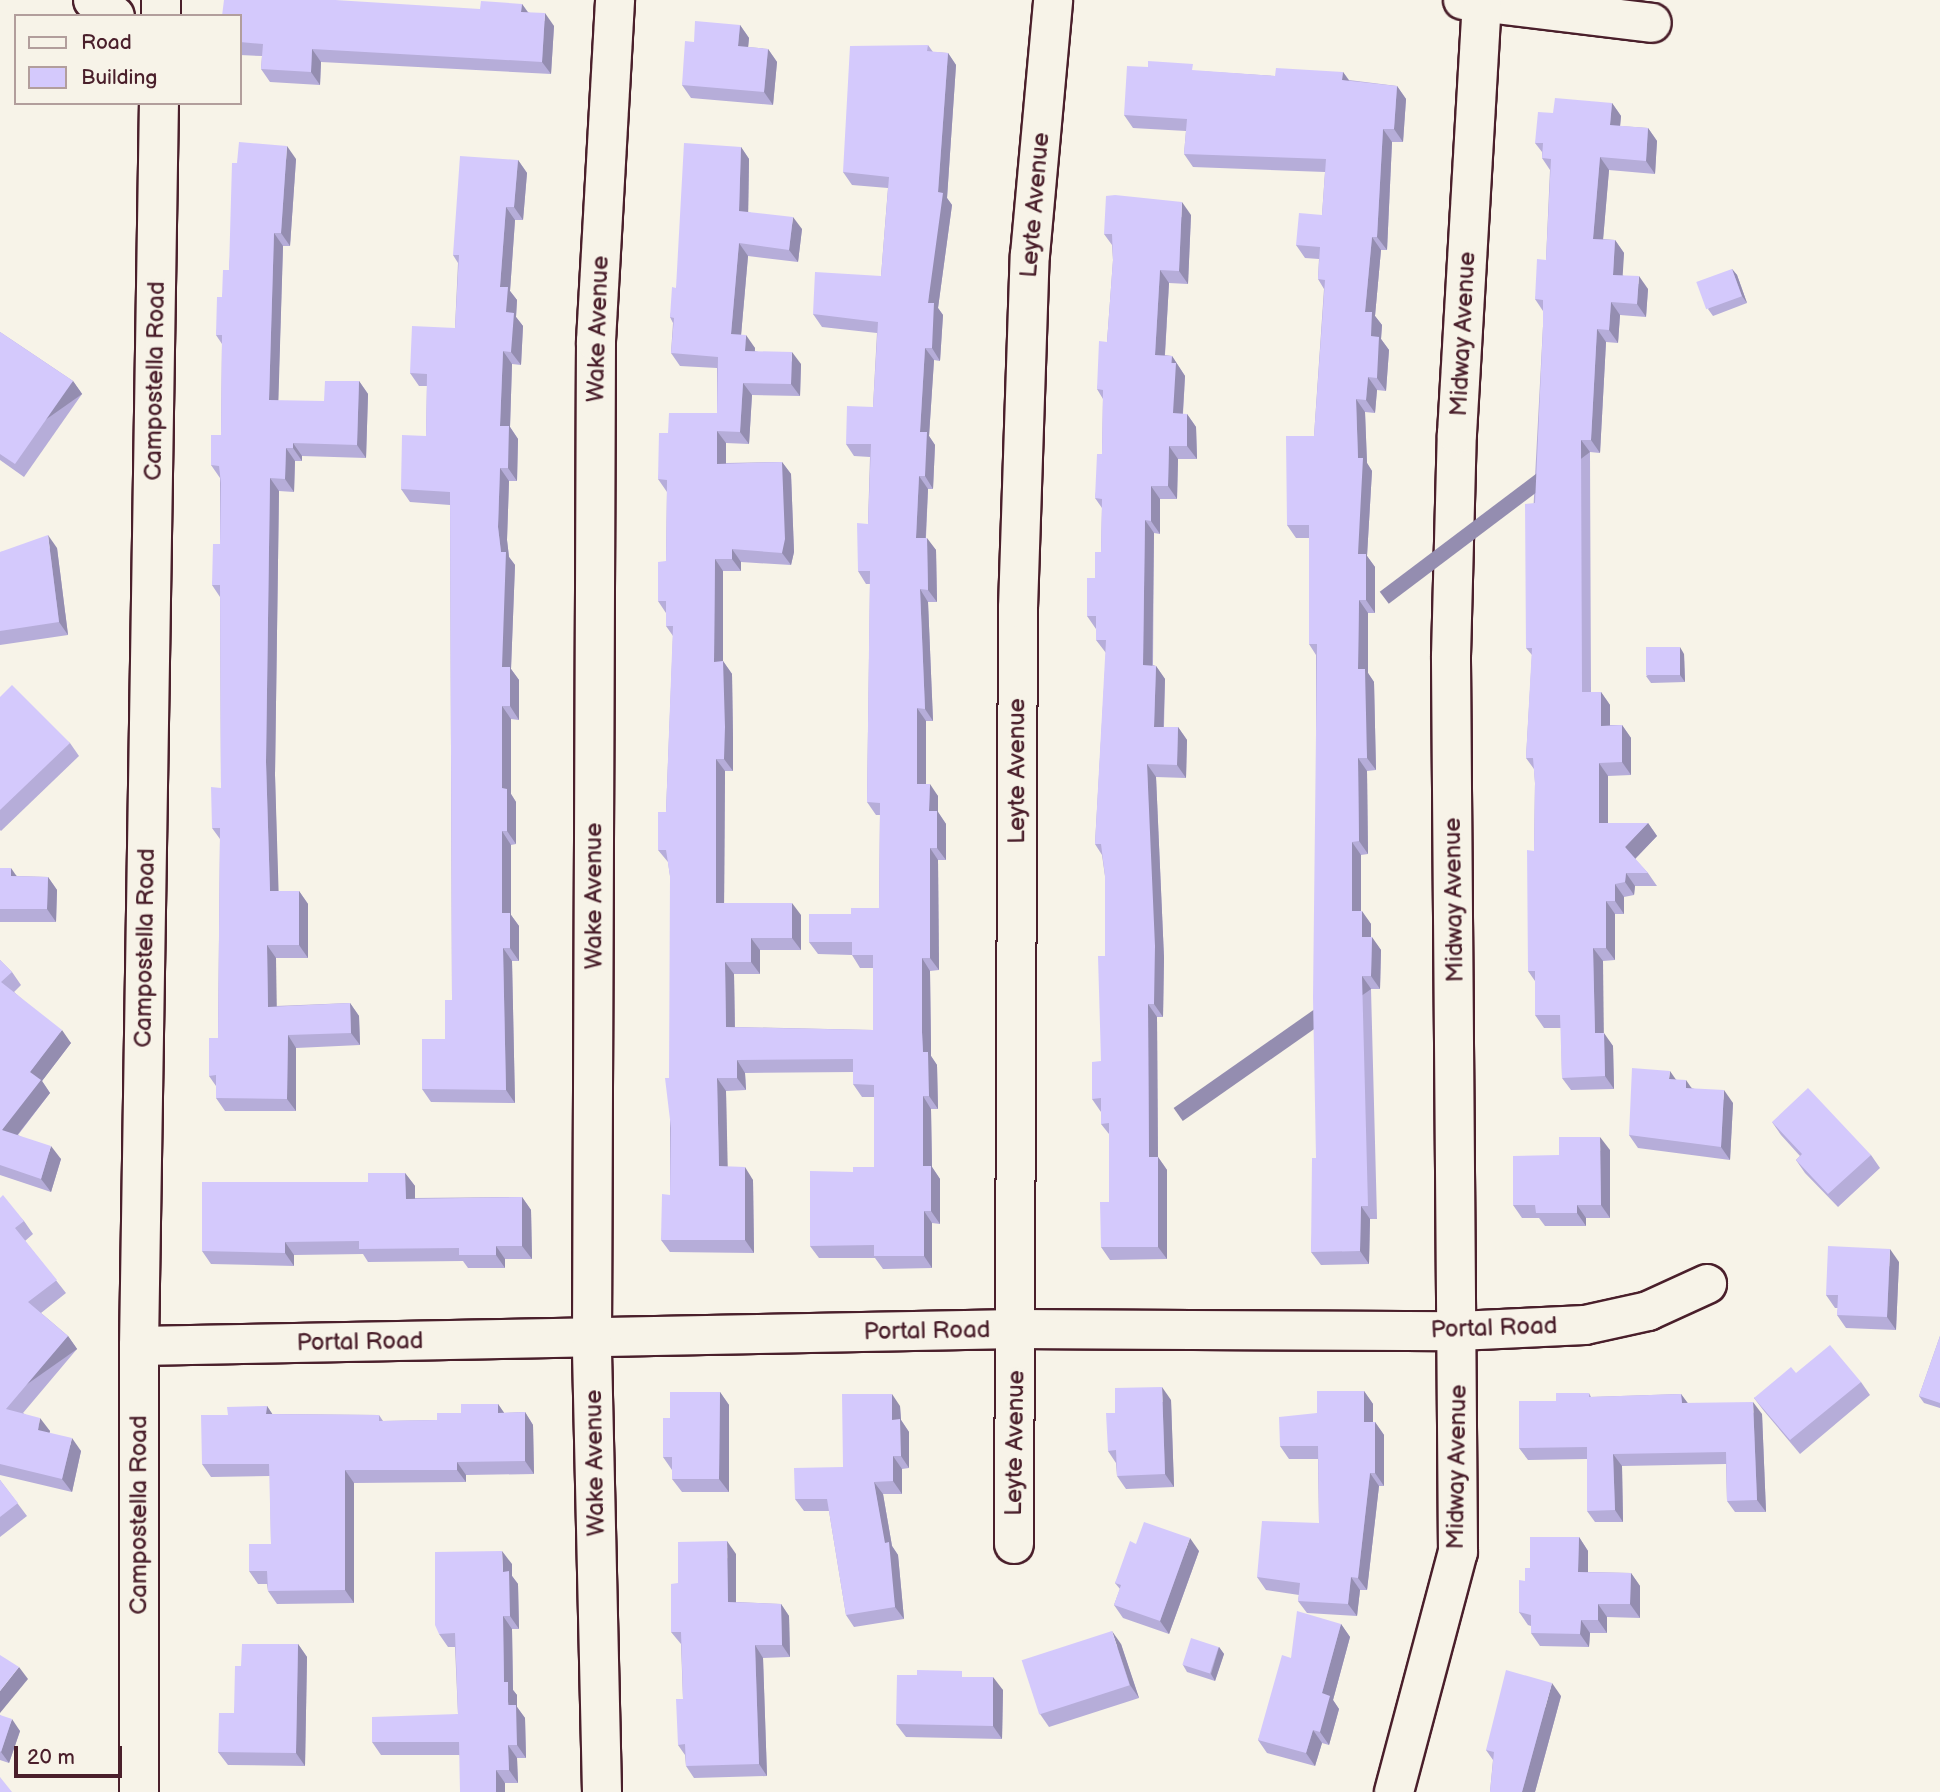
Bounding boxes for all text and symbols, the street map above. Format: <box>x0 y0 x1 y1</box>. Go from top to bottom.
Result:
legend <box>14 14 242 105</box>
text: Road <box>81 30 132 55</box>
text: Building <box>81 65 157 90</box>
street label: Leyte Avenue <box>1014 131 1056 279</box>
street label: Midway Avenue <box>1444 250 1482 418</box>
street label: Wake Avenue <box>581 255 615 403</box>
street label: Campostella Road <box>139 281 171 481</box>
street label: Leyte Avenue <box>1003 698 1031 844</box>
street label: Midway Avenue <box>1438 816 1470 984</box>
street label: Wake Avenue <box>580 823 608 969</box>
street label: Campostella Road <box>129 848 161 1048</box>
street label: Portal Road <box>1430 1311 1558 1345</box>
street label: Portal Road <box>863 1315 991 1347</box>
street label: Portal Road <box>296 1326 424 1358</box>
street label: Leyte Avenue <box>999 1370 1031 1516</box>
street label: Midway Avenue <box>1441 1383 1473 1551</box>
street label: Wake Avenue <box>579 1389 611 1537</box>
street label: Campostella Road <box>125 1415 153 1615</box>
scale bar <box>18 1732 126 1776</box>
text: 20 m <box>27 1745 75 1770</box>

